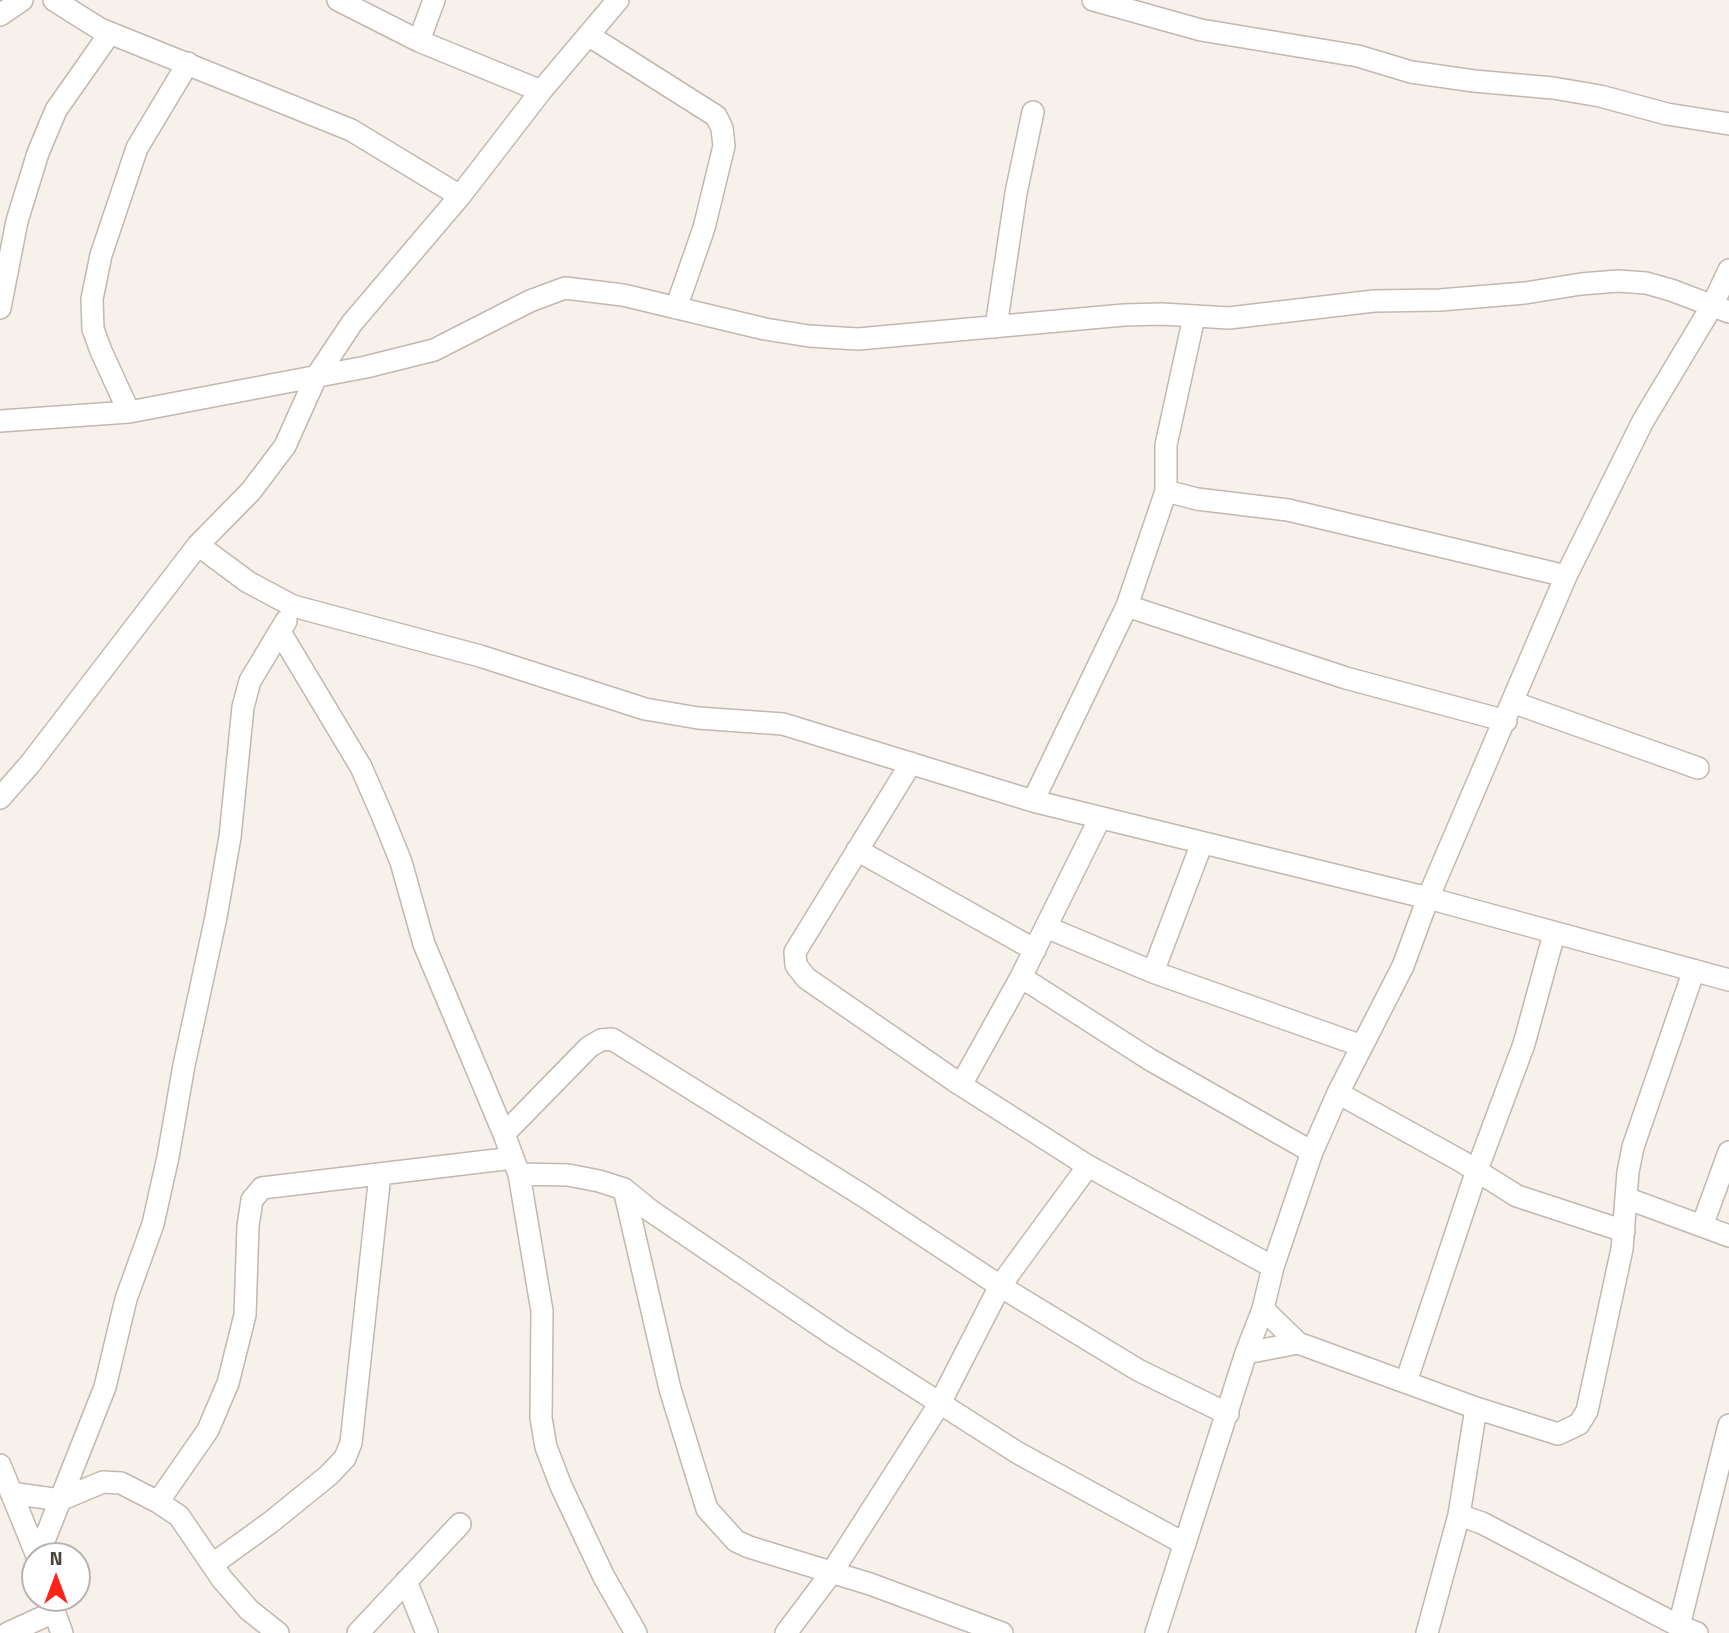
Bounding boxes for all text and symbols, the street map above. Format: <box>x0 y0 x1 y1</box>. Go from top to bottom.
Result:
north arrow <box>21 1542 91 1612</box>
text: N <box>49 1543 63 1572</box>

